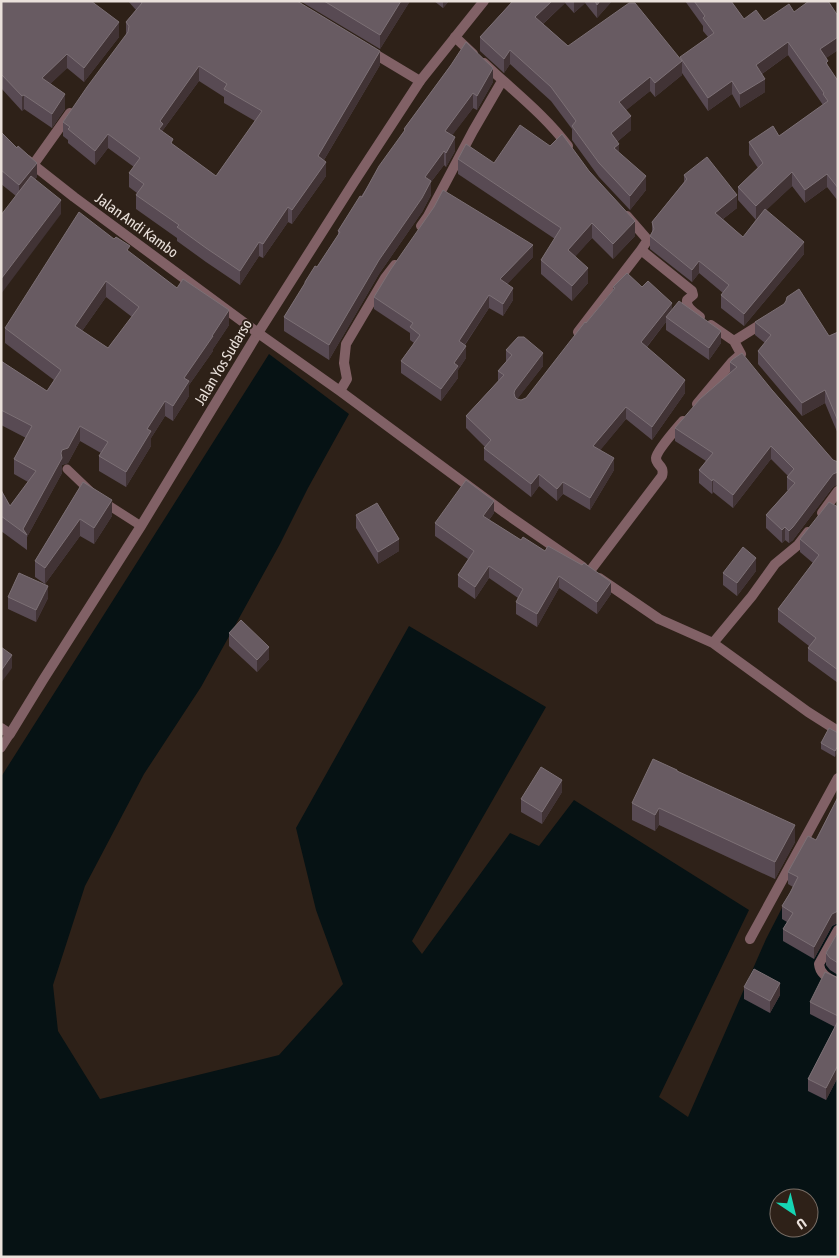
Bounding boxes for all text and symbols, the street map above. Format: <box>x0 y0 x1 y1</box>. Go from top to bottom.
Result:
street label: Jalan Andi Kambo <box>92 189 182 261</box>
street label: Jalan Yos Sudarso <box>191 316 255 408</box>
north arrow <box>769 1188 819 1238</box>
text: U <box>793 1215 809 1233</box>

